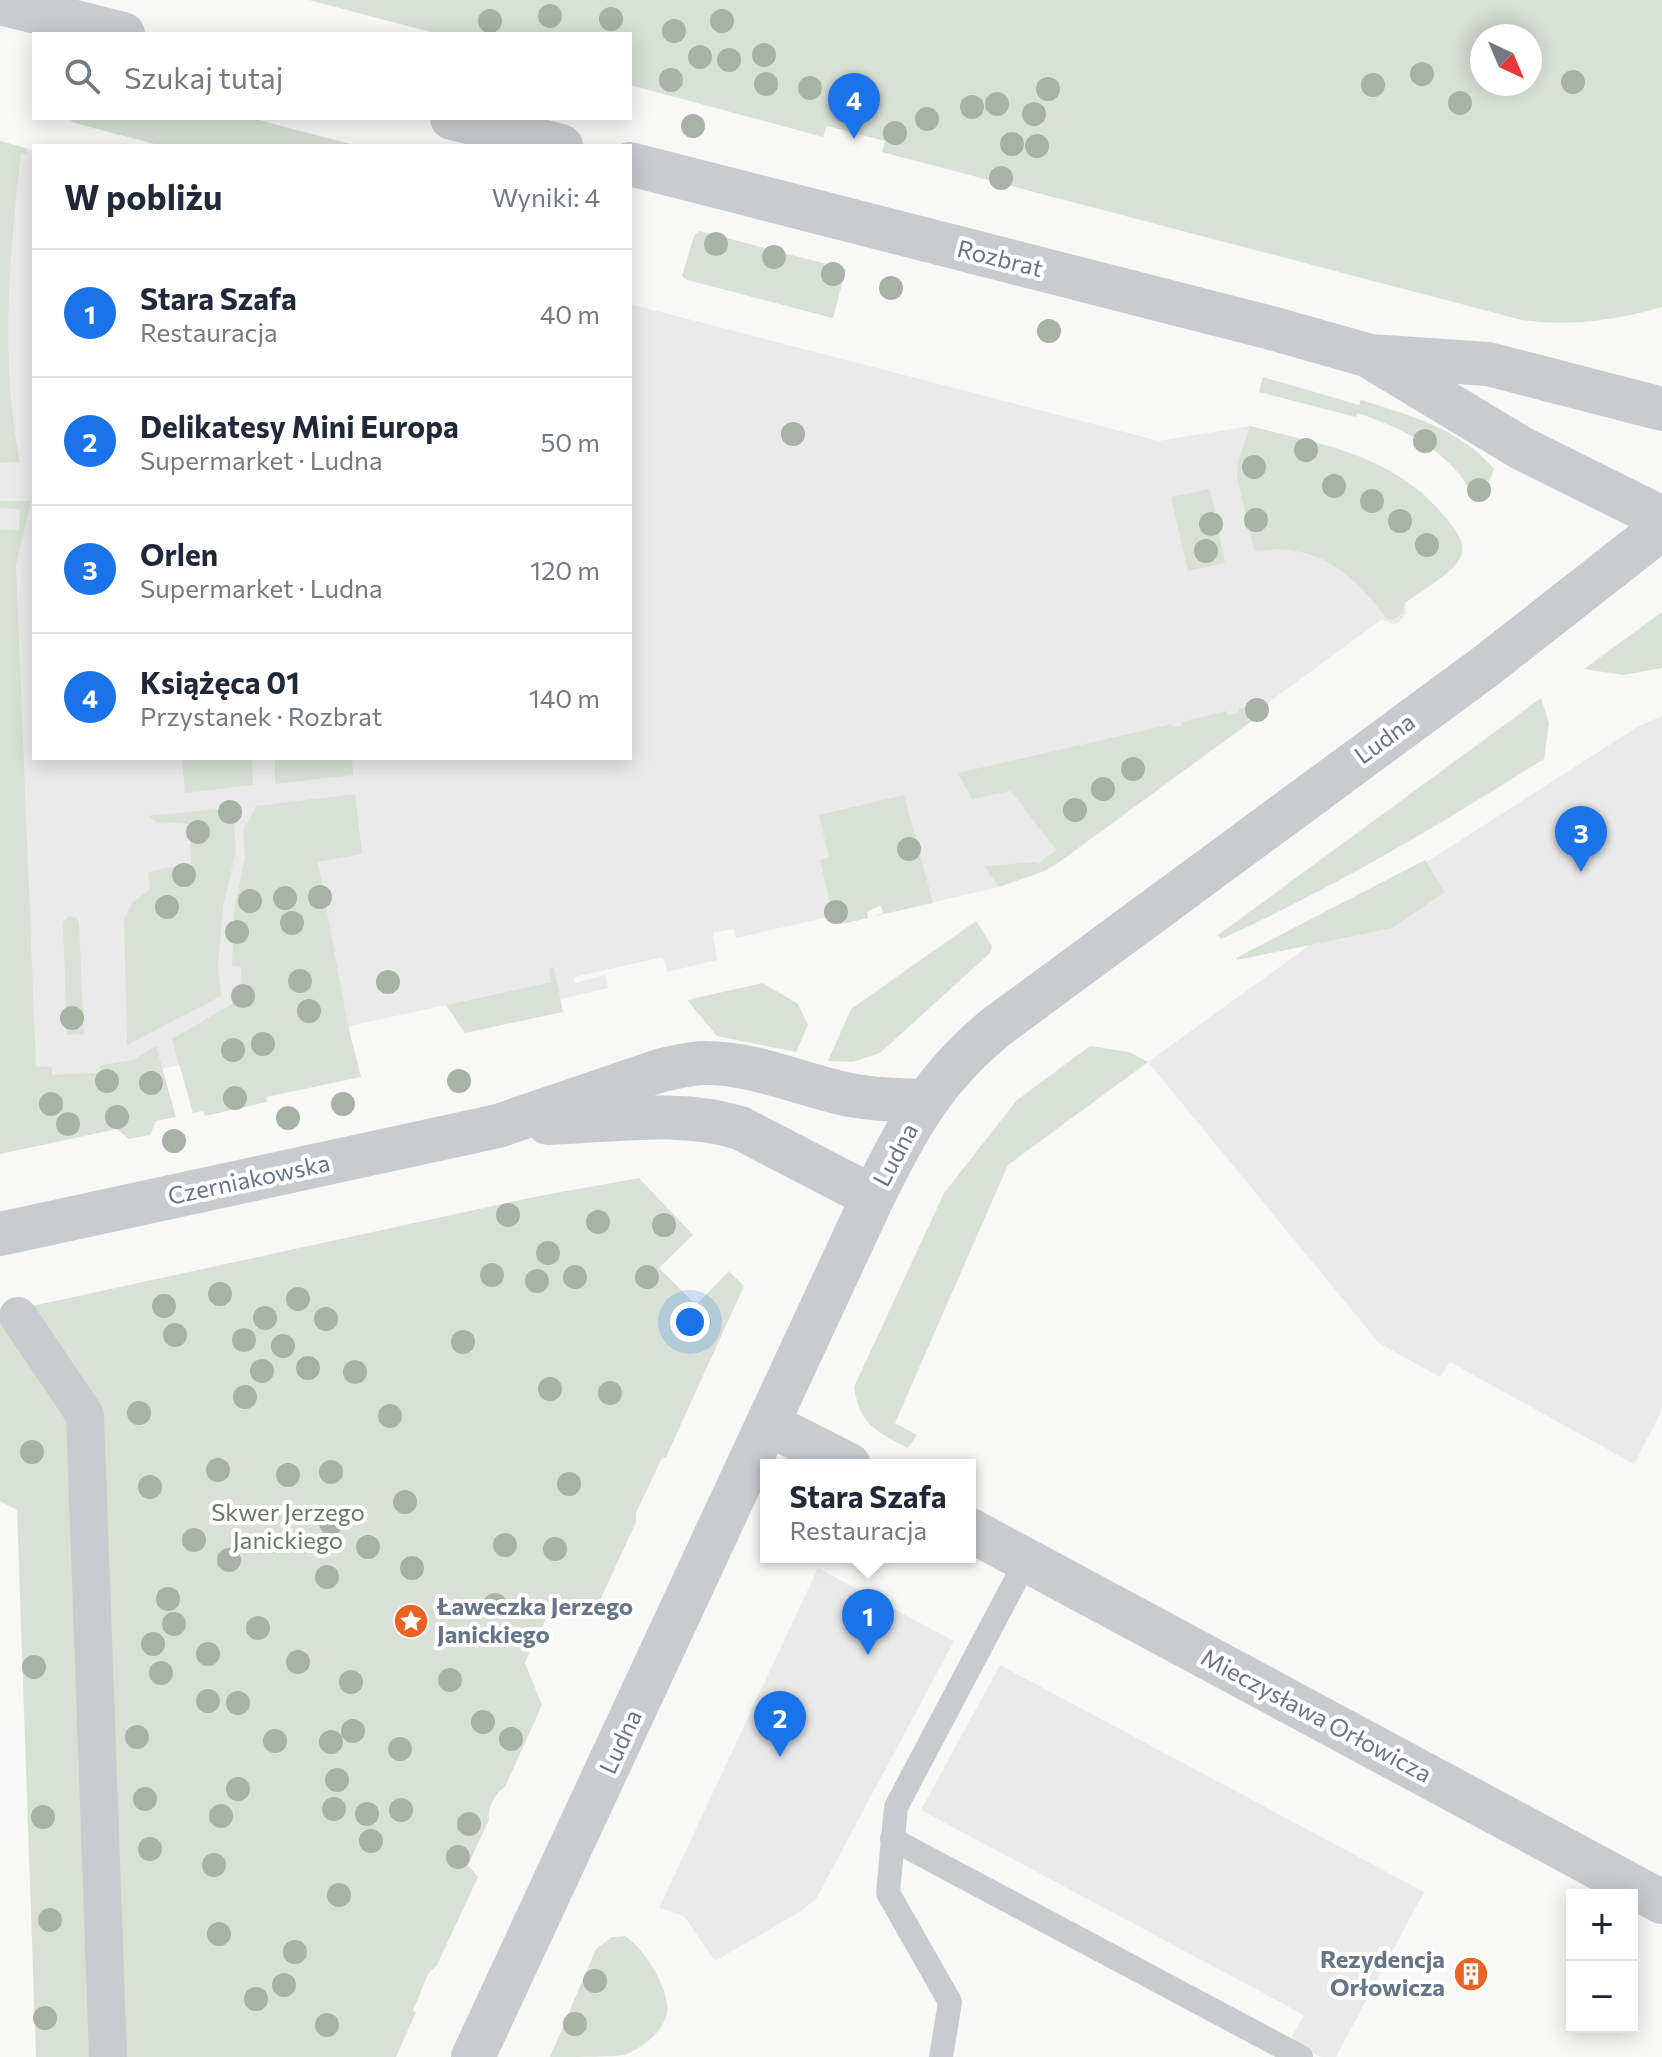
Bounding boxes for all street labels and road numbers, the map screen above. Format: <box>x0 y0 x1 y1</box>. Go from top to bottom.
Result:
street label: Rozbrat <box>954 233 1046 282</box>
street label: Ludna <box>1348 706 1420 769</box>
street label: Ludna <box>866 1118 923 1191</box>
street label: Czerniakowska <box>165 1147 332 1210</box>
street label: Mieczysława Orłowicza <box>1197 1642 1437 1788</box>
street label: Ludna <box>592 1705 647 1778</box>

